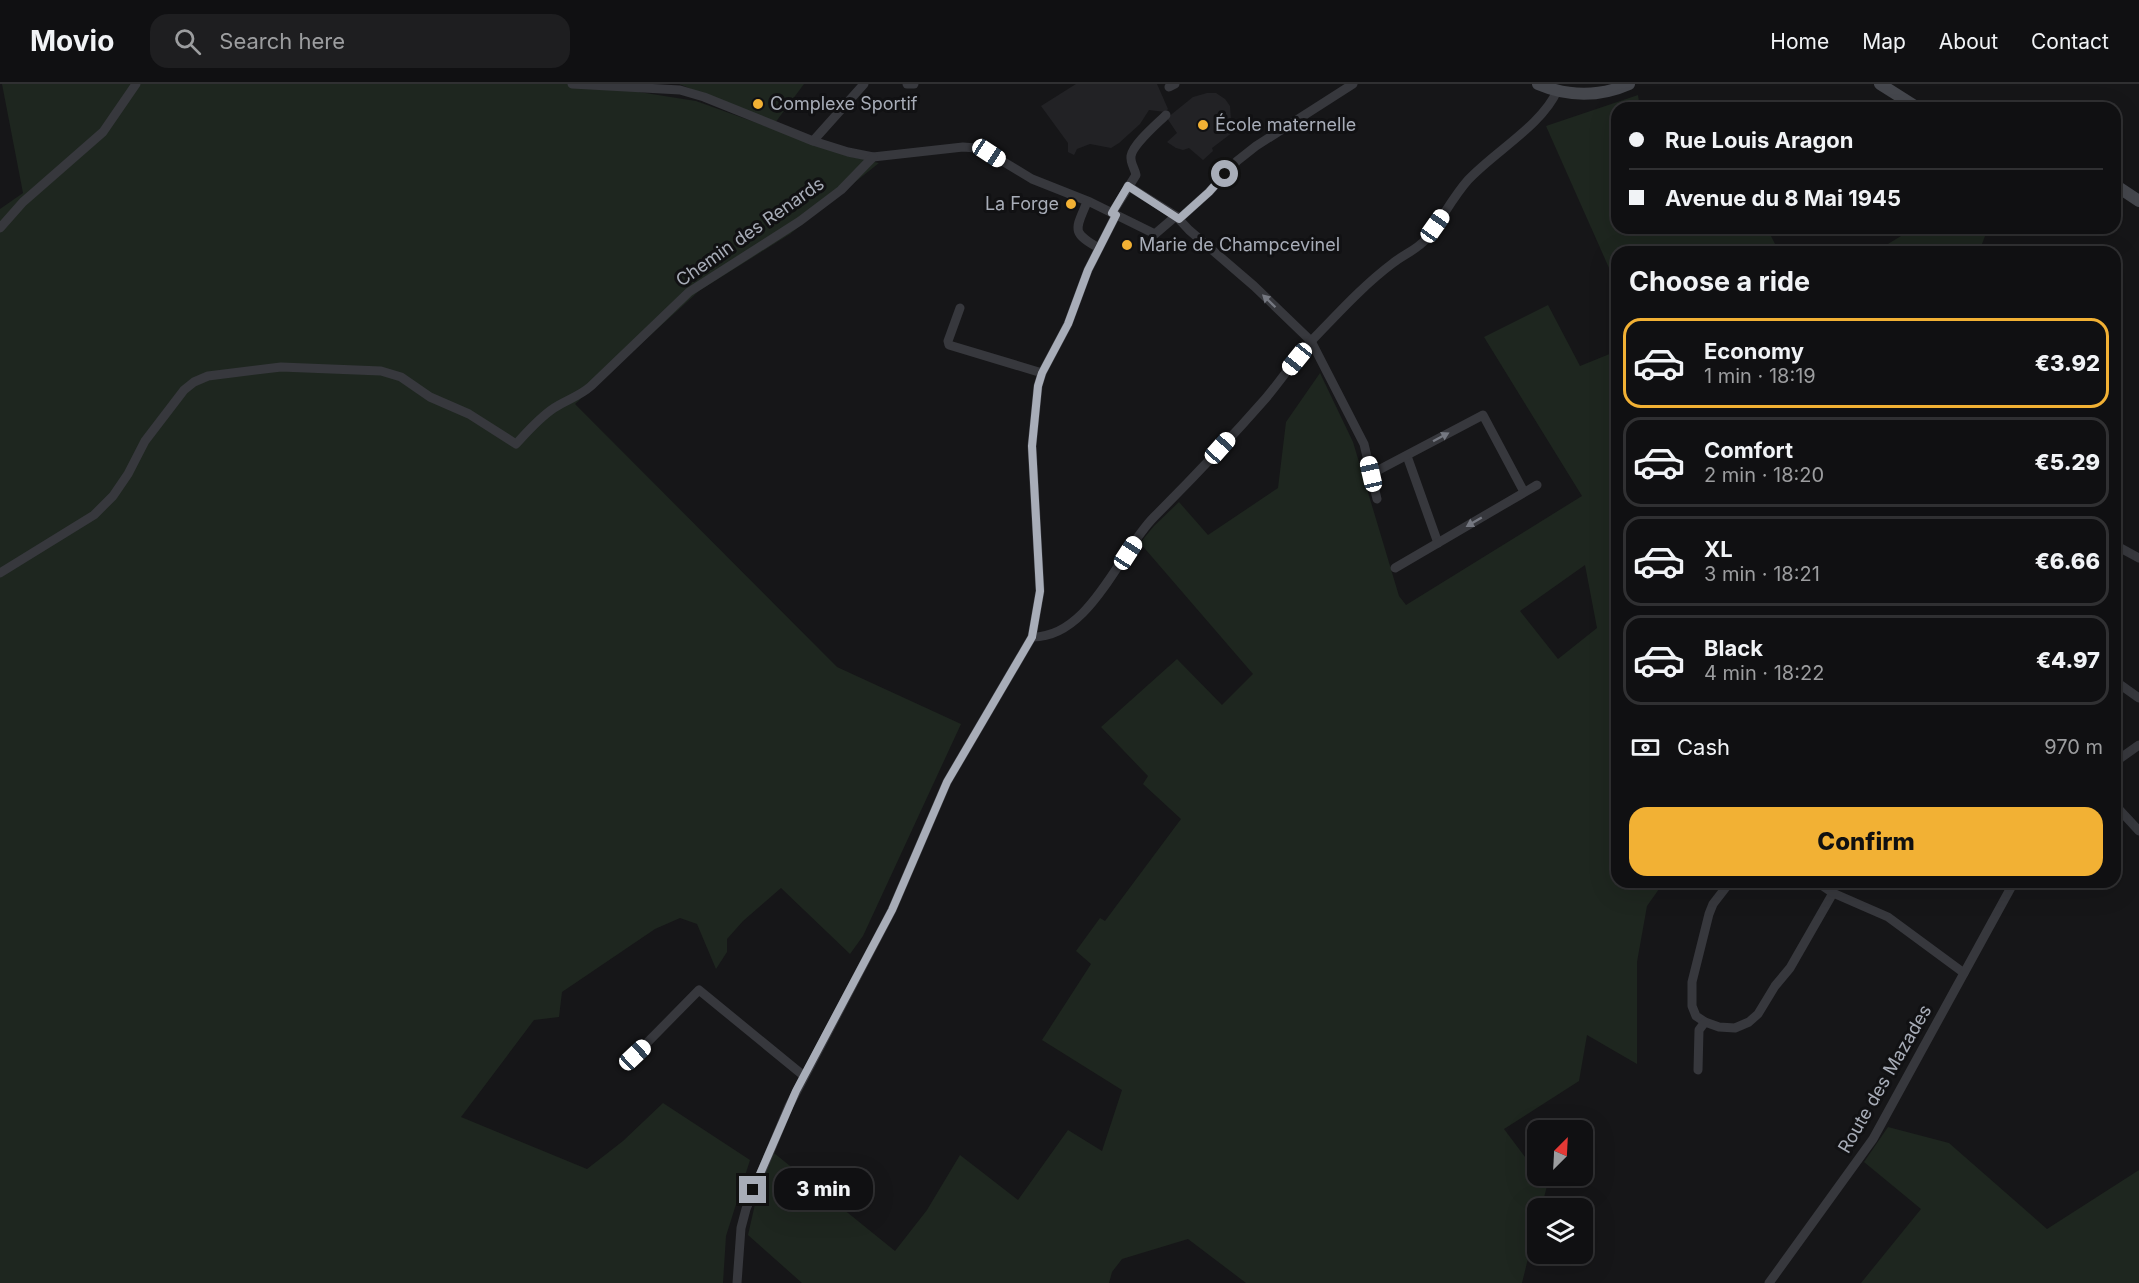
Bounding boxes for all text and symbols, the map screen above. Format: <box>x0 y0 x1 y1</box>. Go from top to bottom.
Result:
search box <box>150 14 570 68</box>
text: Movio <box>30 24 114 58</box>
icon: search <box>171 25 204 58</box>
text: Search here <box>219 28 345 54</box>
text: Home <box>1770 29 1829 54</box>
text: Map <box>1862 29 1906 54</box>
text: About <box>1939 29 1998 54</box>
text: Contact <box>2031 29 2109 54</box>
place label: Complexe Sportif <box>770 93 918 114</box>
marker: Complexe Sportif <box>751 97 765 111</box>
place label: École maternelle <box>1215 113 1356 135</box>
marker: École maternelle <box>1196 118 1210 132</box>
text: Rue Louis Aragon <box>1665 127 1854 153</box>
car <box>969 136 1009 170</box>
route start <box>1211 160 1238 187</box>
street label: Chemin des Renards <box>672 173 828 291</box>
text: Avenue du 8 Mai 1945 <box>1665 185 1901 211</box>
place label: La Forge <box>985 193 1059 214</box>
marker: La Forge <box>1064 197 1078 211</box>
car <box>1417 206 1453 246</box>
place label: Marie de Champcevinel <box>1139 234 1340 255</box>
marker: Marie de Champcevinel <box>1120 238 1134 252</box>
text: Choose a ride <box>1629 265 1810 298</box>
one-way arrow <box>1262 294 1276 308</box>
icon: car <box>1632 336 1686 390</box>
text: Economy <box>1704 338 1804 364</box>
car <box>1279 339 1315 379</box>
text: €3.92 <box>2035 350 2100 376</box>
text: 1 min · 18:19 <box>1704 364 1816 388</box>
car <box>1201 429 1239 467</box>
one-way arrow <box>1433 432 1450 442</box>
icon: car <box>1632 435 1686 489</box>
text: Comfort <box>1704 437 1793 463</box>
text: €5.29 <box>2035 449 2100 475</box>
car <box>1358 454 1384 494</box>
text: 2 min · 18:20 <box>1704 463 1824 487</box>
one-way arrow <box>1465 517 1482 527</box>
car <box>1111 533 1145 573</box>
icon: car <box>1632 534 1686 588</box>
text: XL <box>1704 536 1733 562</box>
text: €6.66 <box>2035 548 2100 574</box>
text: 3 min · 18:21 <box>1704 562 1820 586</box>
icon: car <box>1632 633 1686 687</box>
text: Black <box>1704 635 1763 661</box>
text: €4.97 <box>2036 647 2100 673</box>
text: 4 min · 18:22 <box>1704 661 1824 685</box>
icon: cash <box>1629 731 1662 764</box>
text: Cash <box>1677 734 1730 760</box>
text: 970 m <box>2044 735 2103 759</box>
button: Confirm <box>1629 807 2103 876</box>
street label: Route des Mazades <box>1834 1001 1936 1157</box>
car <box>616 1036 654 1074</box>
north arrow <box>1527 1120 1593 1186</box>
map controls <box>1527 1120 1593 1264</box>
callout: 3 min <box>774 1169 873 1211</box>
route end <box>739 1176 766 1203</box>
text: 3 min <box>796 1177 851 1201</box>
button: layers <box>1527 1198 1593 1264</box>

